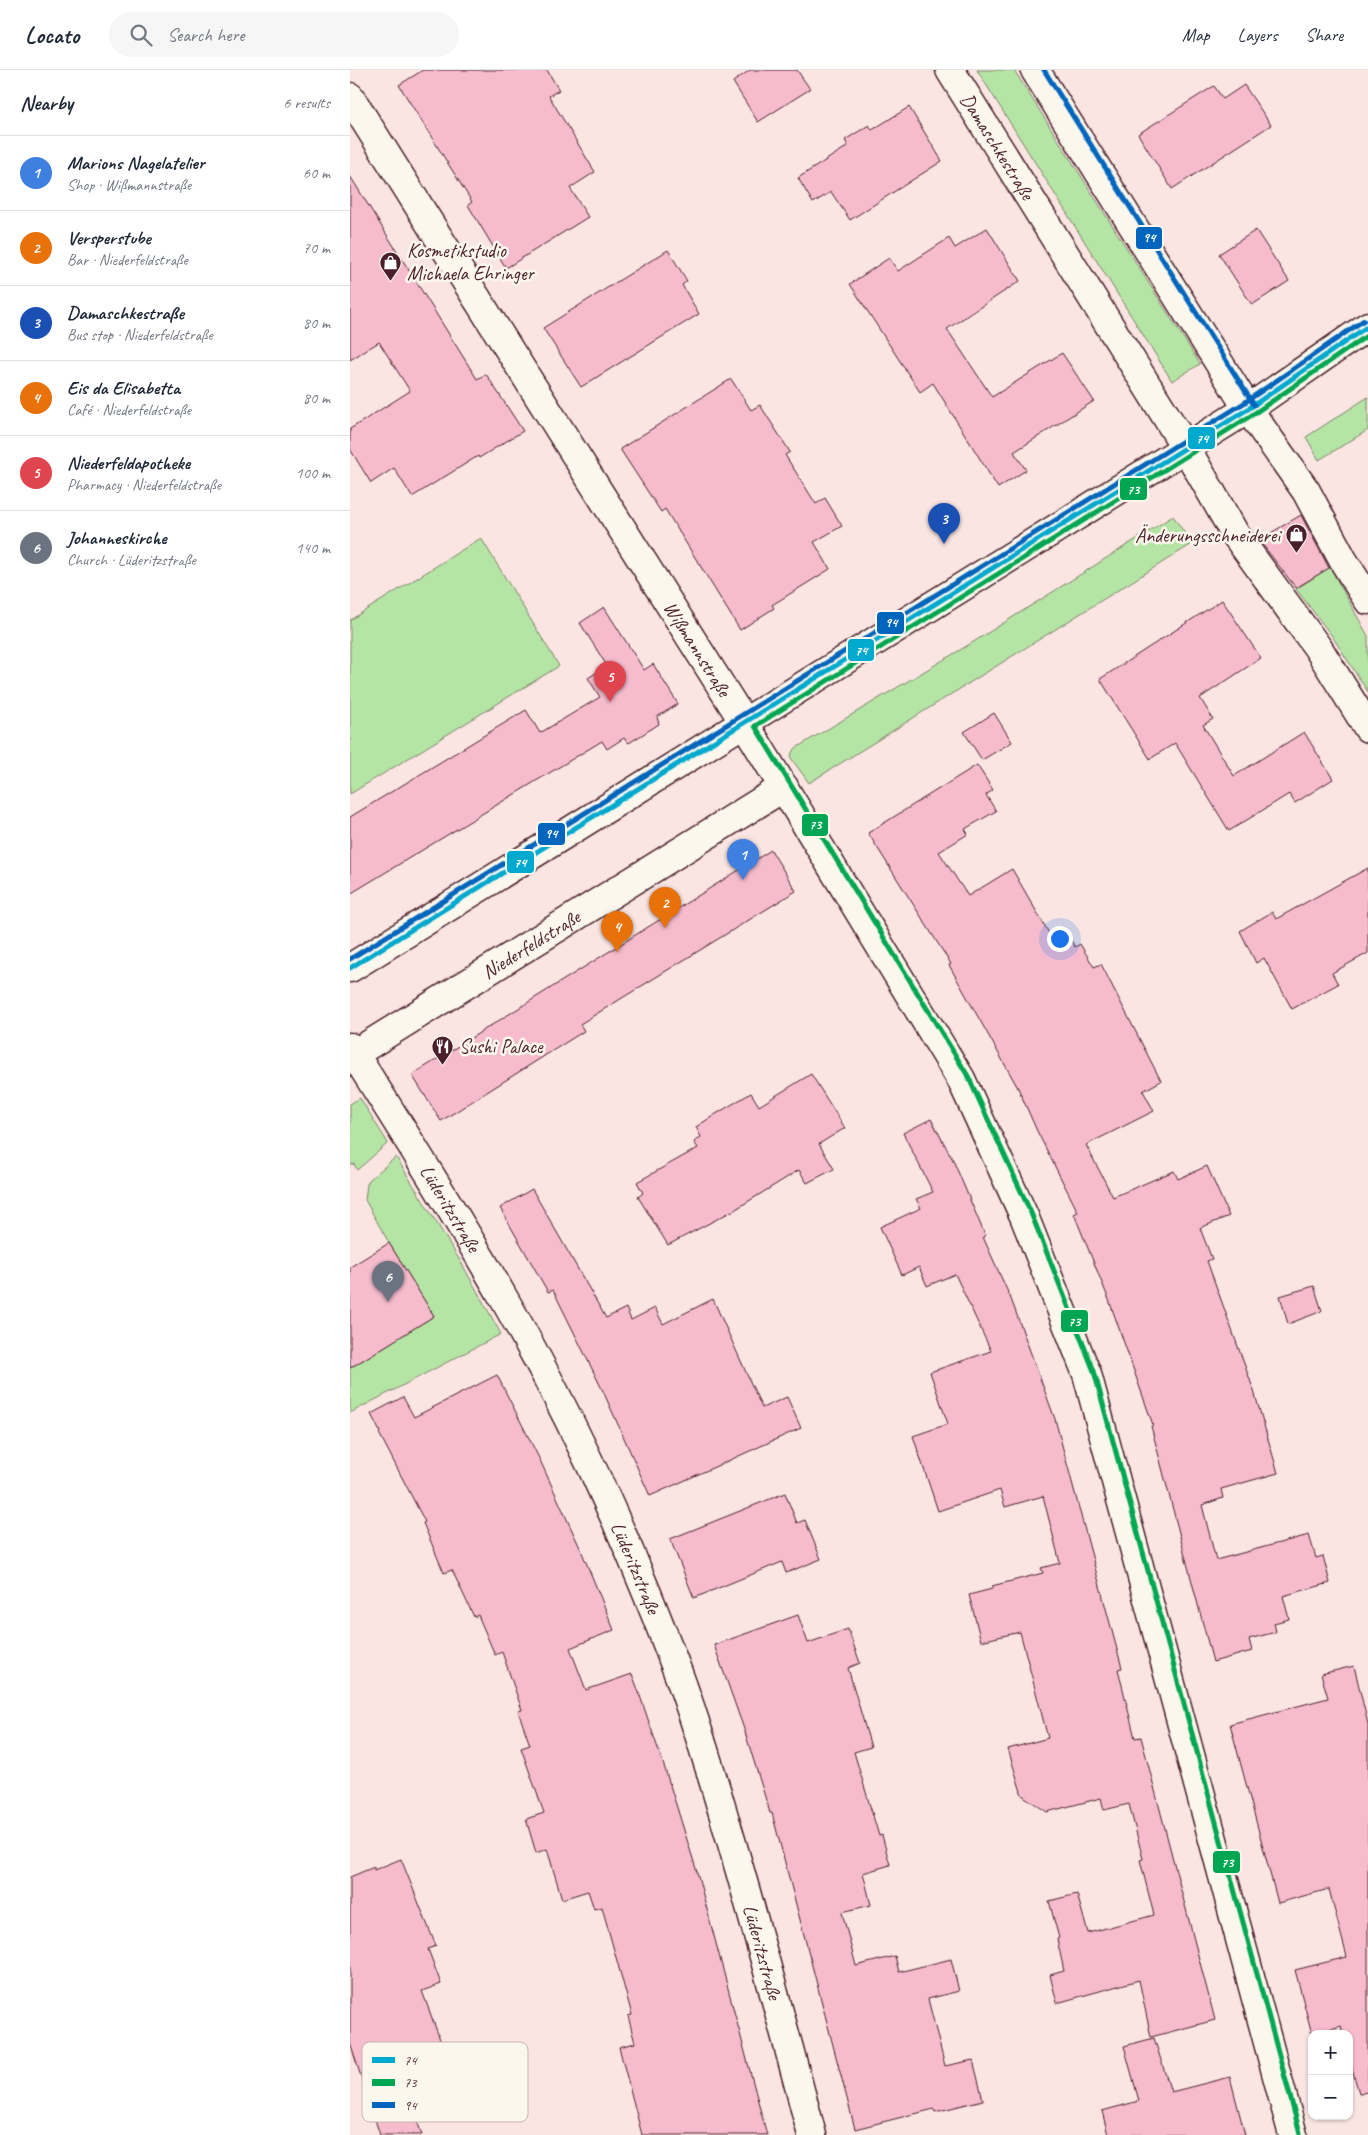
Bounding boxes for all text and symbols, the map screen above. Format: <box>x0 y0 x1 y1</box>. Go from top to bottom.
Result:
search box <box>109 12 459 57</box>
text: Locato <box>25 20 79 50</box>
icon: search <box>127 21 155 49</box>
text: Search here <box>167 23 245 47</box>
text: Map <box>1182 24 1210 46</box>
text: Layers <box>1238 24 1277 46</box>
text: Share <box>1305 24 1343 46</box>
street label: Damaschkestraße <box>955 89 1041 206</box>
text: Nearby <box>20 90 73 116</box>
text: 6 results <box>283 93 330 113</box>
text: Marions Nagelatelier <box>67 151 205 175</box>
text: 1 <box>32 163 40 183</box>
text: 60 m <box>303 163 330 183</box>
text: Shop · Wißmannstraße <box>67 175 191 195</box>
text: Versperstube <box>67 226 151 250</box>
line badge: 94 <box>1135 226 1163 250</box>
text: 94 <box>1143 229 1157 246</box>
text: 2 <box>32 238 40 258</box>
text: 70 m <box>303 238 330 258</box>
place label: Kosmetikstudio Michaela Ehringer <box>407 238 535 286</box>
text: Bar · Niederfeldstraße <box>67 250 188 270</box>
shop icon: Kosmetikstudio Michaela Ehringer <box>379 250 403 281</box>
text: Damaschkestraße <box>67 301 184 325</box>
text: 3 <box>32 313 40 333</box>
text: 80 m <box>303 313 330 333</box>
text: Bus stop · Niederfeldstraße <box>67 325 213 345</box>
text: Eis da Elisabetta <box>67 376 180 400</box>
text: 4 <box>32 388 40 408</box>
text: 80 m <box>303 388 330 408</box>
text: Café · Niederfeldstraße <box>67 400 191 420</box>
line badge: 74 <box>1187 426 1216 450</box>
text: 74 <box>1196 430 1210 447</box>
text: Niederfeldapotheke <box>67 451 190 475</box>
text: 5 <box>33 463 39 483</box>
text: 100 m <box>296 463 330 483</box>
text: Pharmacy · Niederfeldstraße <box>67 475 221 495</box>
line badge: 73 <box>1119 477 1148 501</box>
text: 73 <box>1127 481 1141 498</box>
pin: 3 <box>928 503 960 544</box>
place label: Änderungsschneiderei <box>1135 523 1282 548</box>
shop icon: Änderungsschneiderei <box>1284 523 1308 554</box>
text: Johanneskirche <box>67 526 167 550</box>
text: 6 <box>32 538 40 558</box>
text: 140 m <box>296 538 330 558</box>
text: Church · Lüderitzstraße <box>67 550 196 570</box>
street label: Wißmannstraße <box>658 597 737 702</box>
line badge: 94 <box>876 611 905 635</box>
text: 94 <box>885 614 899 631</box>
line badge: 74 <box>847 638 875 662</box>
text: 74 <box>855 642 869 659</box>
pin: 5 <box>594 661 626 702</box>
line badge: 73 <box>801 813 829 837</box>
text: 73 <box>809 816 823 833</box>
line badge: 94 <box>537 822 566 846</box>
text: 94 <box>545 825 559 842</box>
pin: 1 <box>727 839 759 880</box>
line badge: 74 <box>506 850 535 874</box>
text: 74 <box>514 854 528 871</box>
pin: 2 <box>649 887 681 928</box>
street label: Niederfeldstraße <box>477 904 586 985</box>
pin: 4 <box>601 911 633 952</box>
your location <box>1047 926 1073 952</box>
restaurant icon: Sushi Palace <box>431 1034 455 1065</box>
place label: Sushi Palace <box>459 1034 544 1059</box>
street label: Lüderitzstraße <box>414 1160 487 1258</box>
pin: 6 <box>372 1261 404 1302</box>
line badge: 73 <box>1060 1309 1089 1333</box>
text: 73 <box>1068 1313 1082 1330</box>
street label: Lüderitzstraße <box>605 1518 667 1619</box>
line badge: 73 <box>1212 1850 1241 1874</box>
text: 73 <box>1221 1854 1235 1871</box>
street label: Lüderitzstraße <box>737 1902 788 2004</box>
map controls <box>1308 2030 1353 2120</box>
button: + <box>1308 2030 1353 2075</box>
legend <box>362 2042 528 2122</box>
text: 74 <box>404 2052 418 2069</box>
text: 73 <box>404 2074 418 2091</box>
button: − <box>1308 2075 1353 2120</box>
text: 94 <box>404 2097 418 2114</box>

